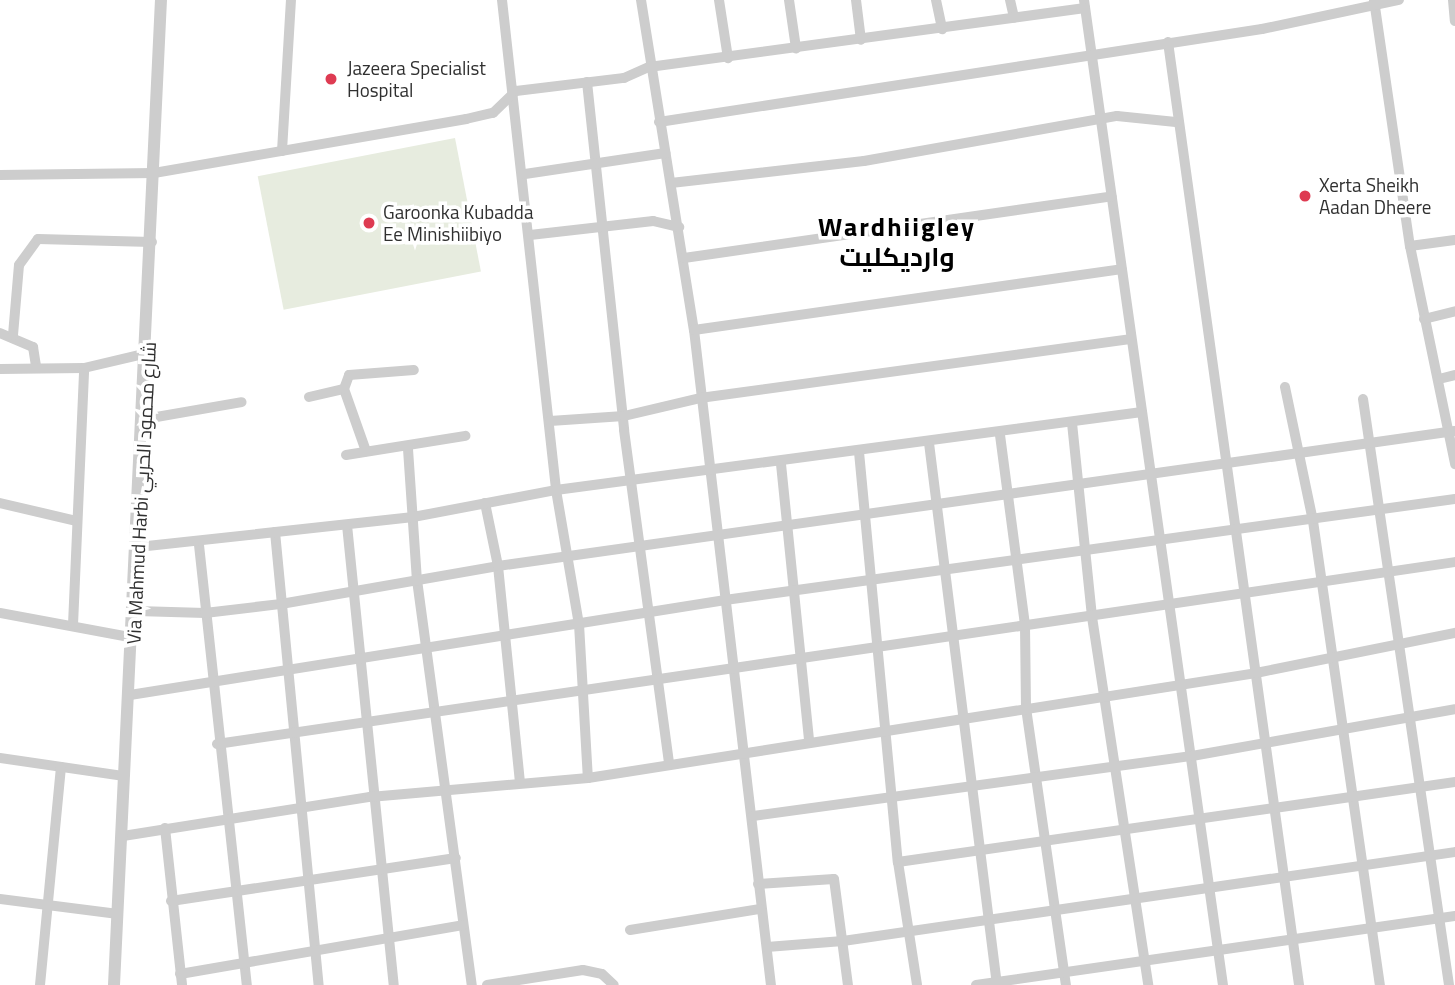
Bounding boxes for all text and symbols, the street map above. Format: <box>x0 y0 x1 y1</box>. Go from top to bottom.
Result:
place label: Jazeera Specialist Hospital <box>347 57 486 101</box>
marker: Jazeera Specialist Hospital <box>321 69 341 89</box>
place label: Xerta Sheikh Aadan Dheere <box>1319 174 1431 218</box>
marker: Xerta Sheikh Aadan Dheere <box>1297 188 1313 204</box>
place label: Garoonka Kubadda Ee Minishiibiyo <box>383 201 533 245</box>
district label: Wardhiigley وارديكليت <box>819 211 975 272</box>
marker: Garoonka Kubadda Ee Minishiibiyo <box>361 215 377 231</box>
street label: Via Mahmud Harbi شارع محمود الحربي <box>122 341 160 645</box>

